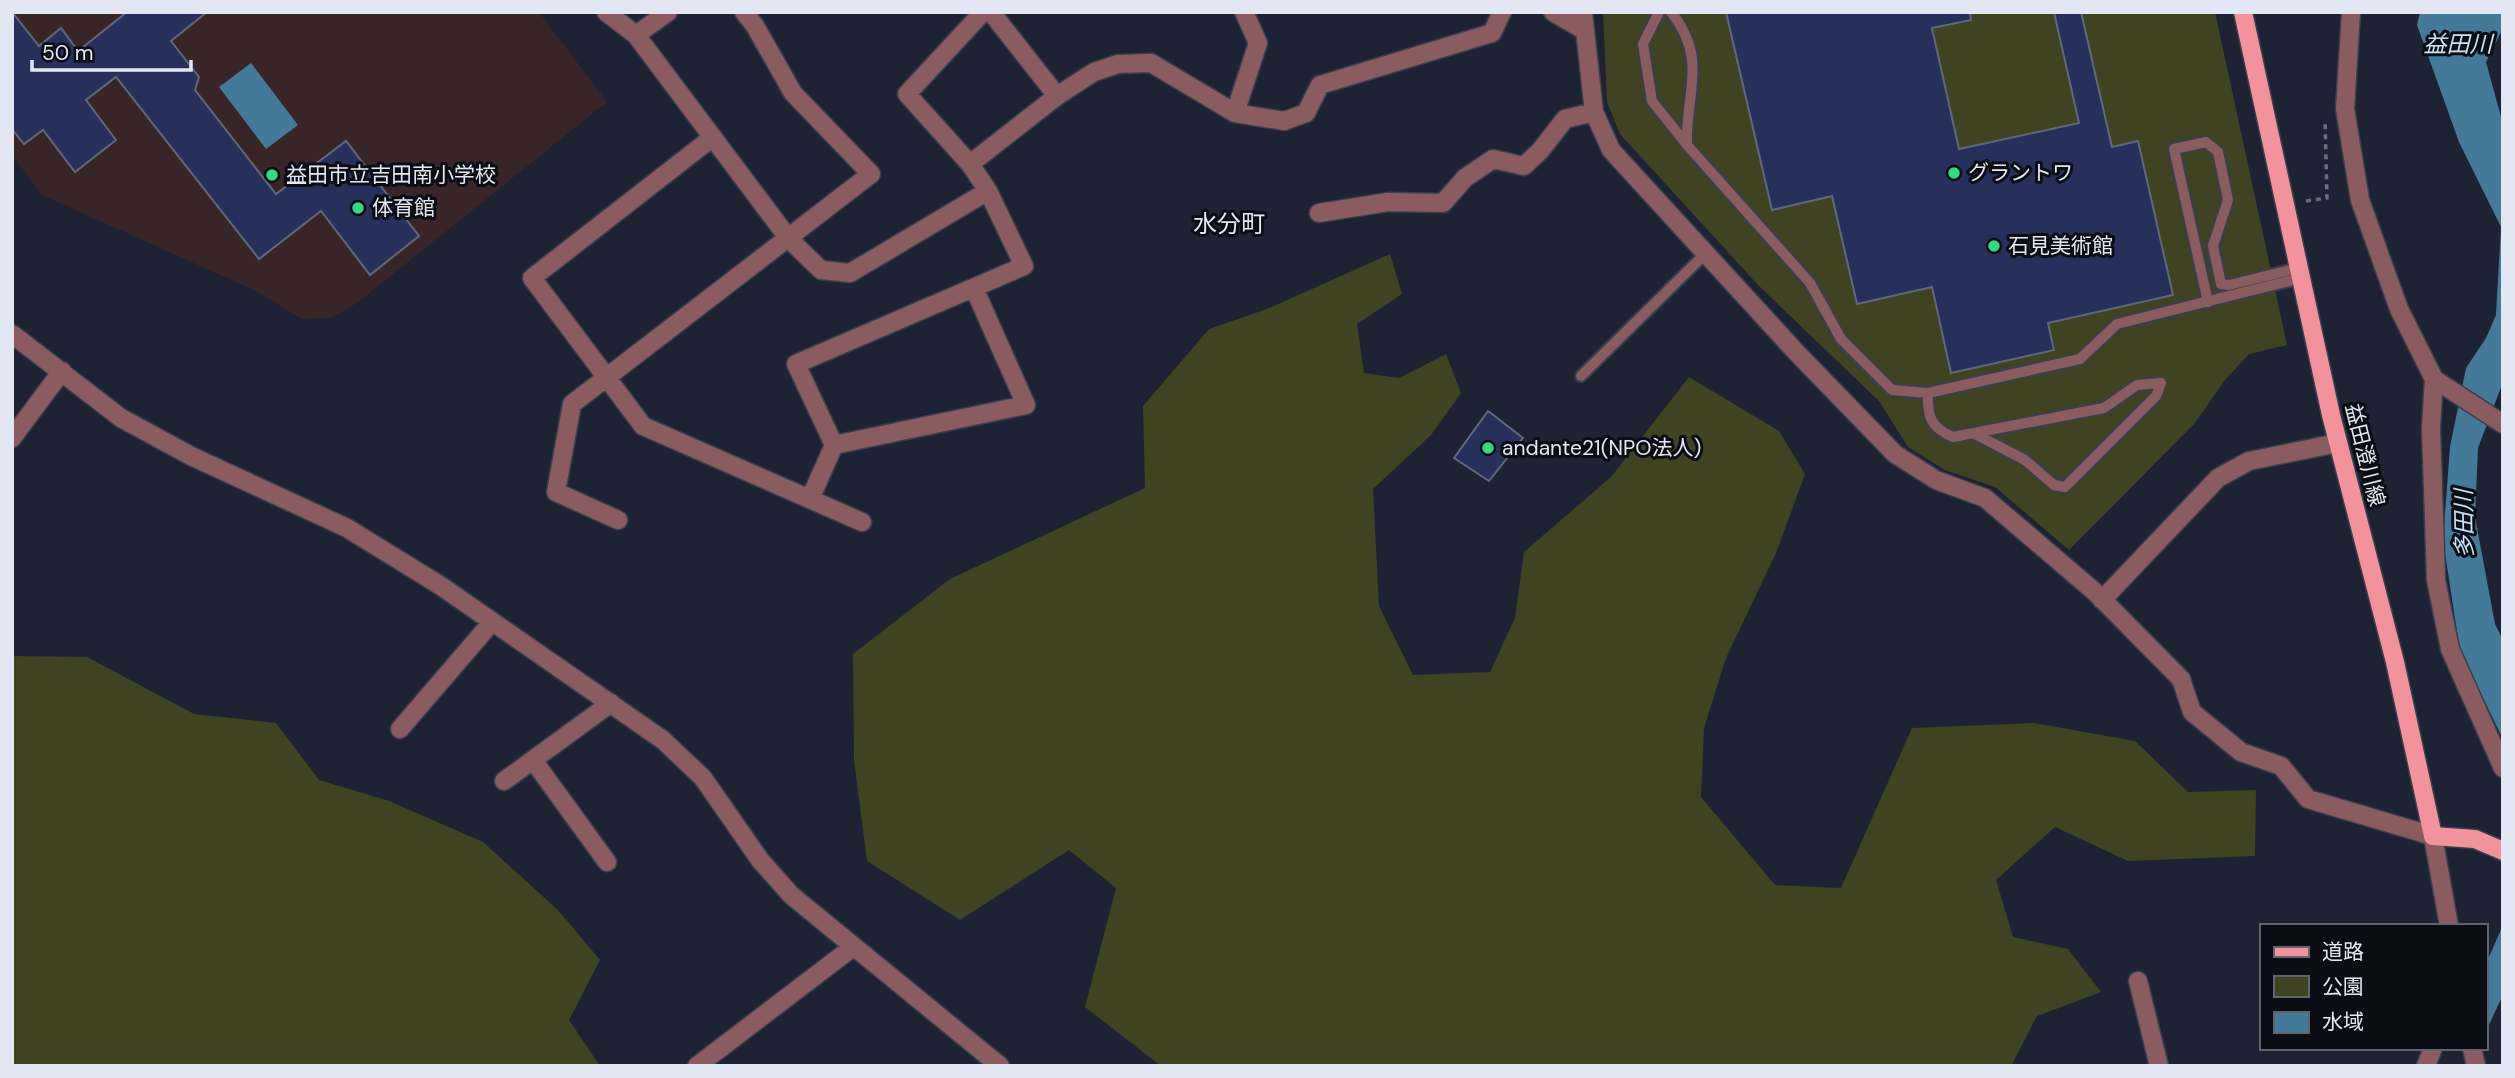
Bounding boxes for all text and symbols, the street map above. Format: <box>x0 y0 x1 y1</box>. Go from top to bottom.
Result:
scale bar <box>32 28 191 72</box>
water label: 益田川 <box>2424 29 2496 59</box>
text: 50 m <box>42 39 93 67</box>
place label: グラントワ <box>1968 159 2073 187</box>
place label: 益田市立吉田南小学校 <box>286 161 496 189</box>
marker: グラントワ <box>1946 165 1962 181</box>
marker: 益田市立吉田南小学校 <box>264 167 280 183</box>
place label: 体育館 <box>372 194 435 222</box>
marker: 体育館 <box>350 200 366 216</box>
district label: 水分町 <box>1193 208 1265 239</box>
place label: 石見美術館 <box>2008 232 2113 260</box>
marker: 石見美術館 <box>1986 238 2002 254</box>
street label: 益田澄川線 <box>2339 401 2391 509</box>
place label: andante21(NPO法人) <box>1502 434 1701 462</box>
marker: andante21(NPO法人) <box>1480 440 1496 456</box>
water label: 多田川 <box>2448 486 2480 559</box>
legend <box>2260 924 2487 1050</box>
text: 道路 <box>2322 938 2364 966</box>
text: 公園 <box>2322 973 2364 1001</box>
text: 水域 <box>2322 1008 2364 1036</box>

